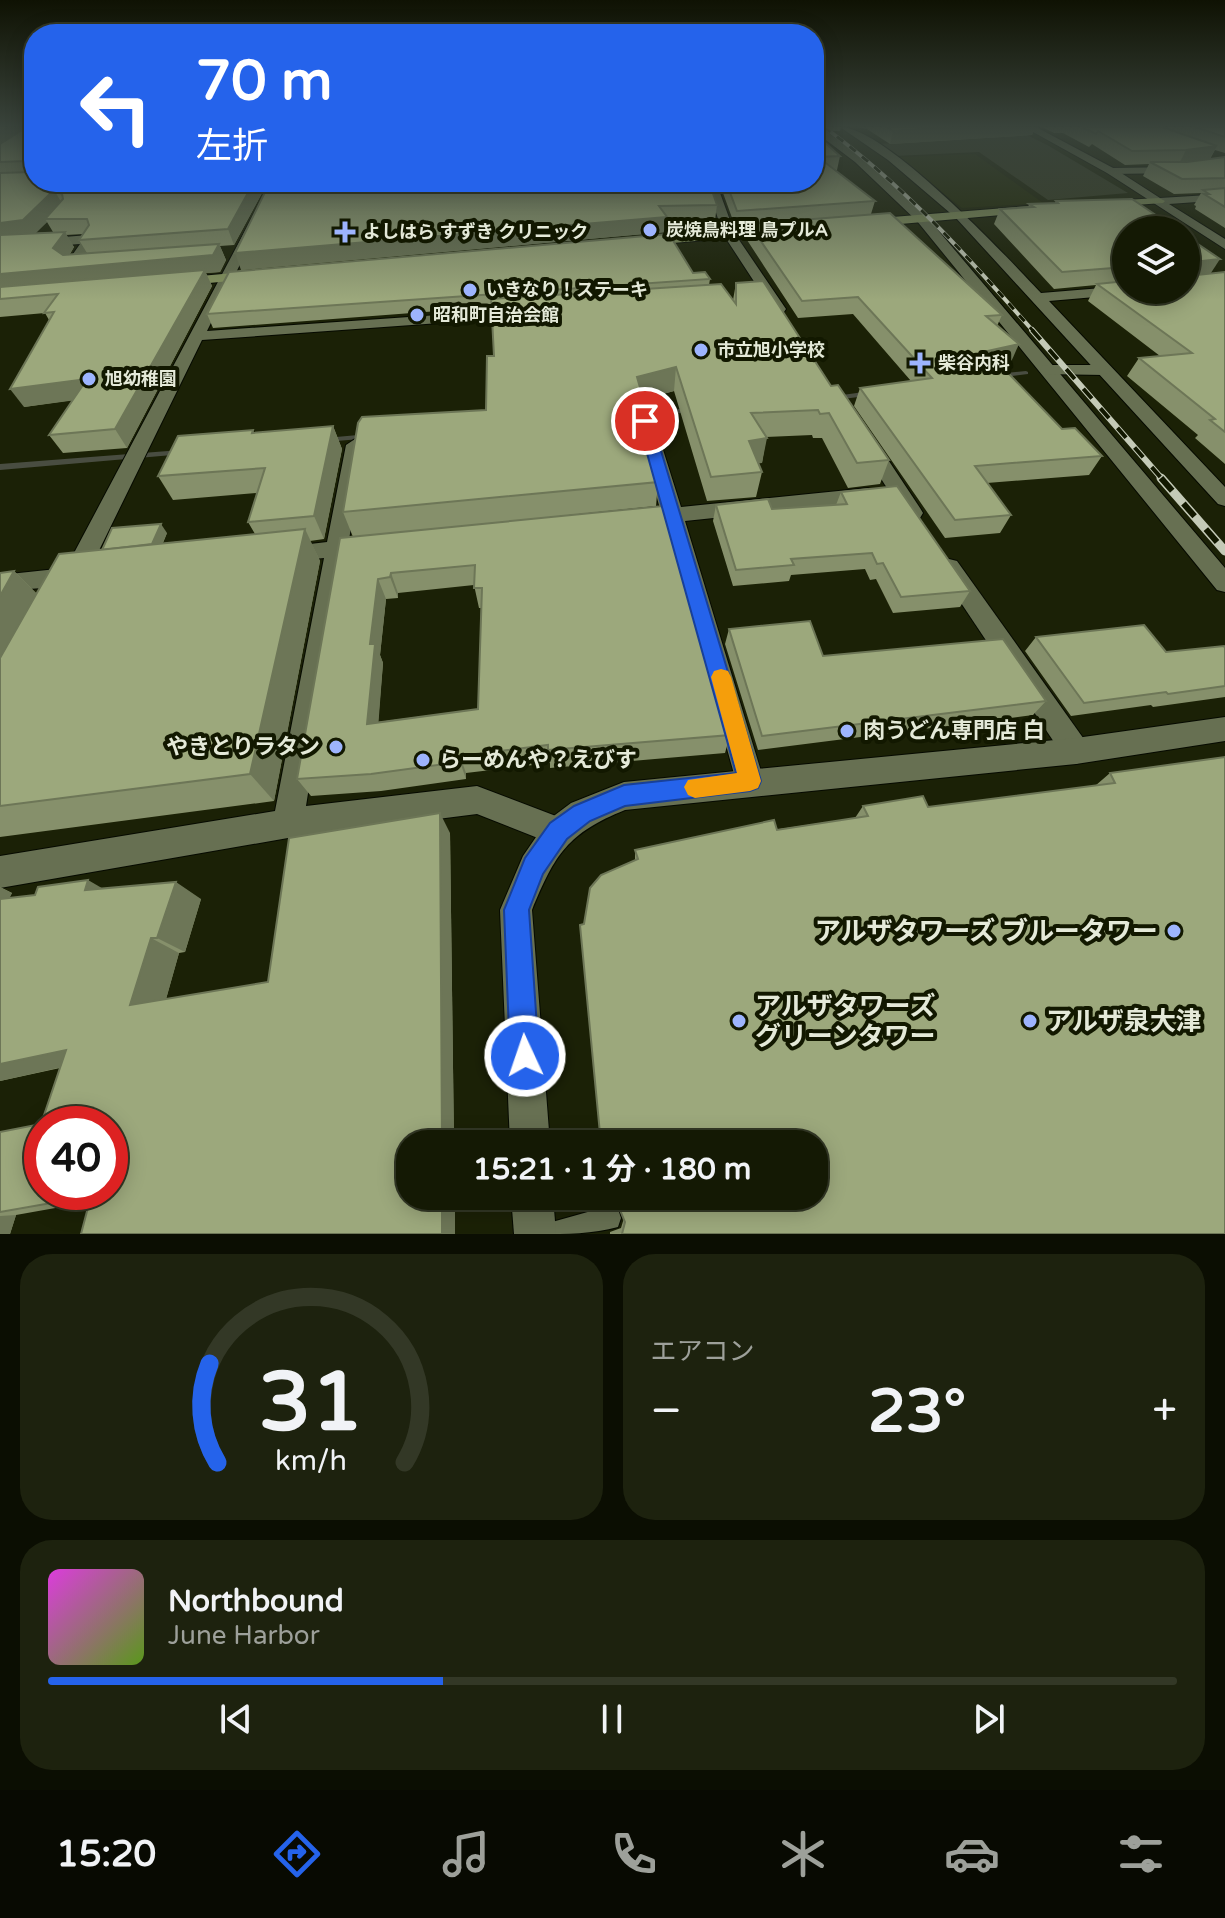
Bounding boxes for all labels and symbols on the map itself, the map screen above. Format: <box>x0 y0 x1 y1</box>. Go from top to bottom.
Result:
place label: 炭焼鳥料理 鳥プルA <box>666 219 828 241</box>
marker: よしはら すずき クリニック <box>334 221 356 243</box>
place label: よしはら すずき クリニック <box>363 221 588 243</box>
marker: 炭焼鳥料理 鳥プルA <box>641 221 659 239</box>
place label: いきなり！ステーキ <box>486 279 648 301</box>
marker: いきなり！ステーキ <box>461 281 479 299</box>
place label: 昭和町自治会館 <box>433 304 559 326</box>
marker: 昭和町自治会館 <box>408 306 426 324</box>
place label: 市立旭小学校 <box>717 339 825 361</box>
marker: 市立旭小学校 <box>692 341 710 359</box>
marker: 柴谷内科 <box>909 352 931 374</box>
place label: 柴谷内科 <box>938 352 1010 374</box>
place label: 旭幼稚園 <box>105 368 177 390</box>
marker: 旭幼稚園 <box>80 370 98 388</box>
pin <box>611 387 679 455</box>
place label: 肉うどん専門店 白 <box>863 718 1045 744</box>
marker: 肉うどん専門店 白 <box>838 722 856 740</box>
place label: やきとりラタン <box>166 734 320 760</box>
marker: やきとりラタン <box>327 738 345 756</box>
place label: らーめんや？えびす <box>439 747 637 773</box>
marker: らーめんや？えびす <box>414 751 432 769</box>
place label: アルザタワーズ ブルータワー <box>815 916 1158 947</box>
marker: アルザタワーズ ブルータワー <box>1165 922 1183 940</box>
place label: アルザタワーズ グリーンタワー <box>755 991 936 1052</box>
place label: アルザ泉大津 <box>1046 1006 1202 1037</box>
marker: アルザタワーズ グリーンタワー <box>730 1012 748 1030</box>
marker: アルザ泉大津 <box>1021 1012 1039 1030</box>
position arrow <box>483 1014 567 1098</box>
speed limit sign: 40 <box>24 1106 128 1210</box>

